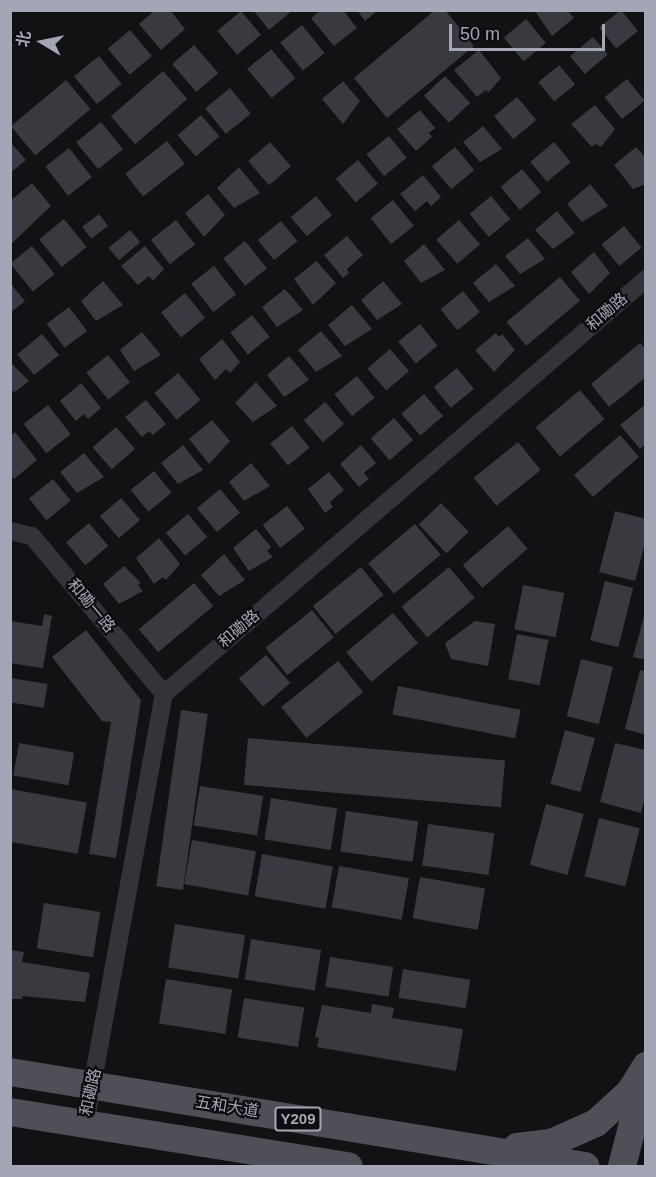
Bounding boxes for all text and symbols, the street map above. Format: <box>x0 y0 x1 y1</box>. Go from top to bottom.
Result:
north arrow <box>12 12 72 72</box>
scale bar <box>452 12 608 50</box>
text: 50 m <box>460 24 500 44</box>
text: 北 <box>14 29 34 48</box>
street label: 和磡路 <box>583 289 631 335</box>
street label: 和磡一路 <box>63 575 119 637</box>
street label: 和磡路 <box>215 606 263 652</box>
street label: 和磡路 <box>77 1067 105 1117</box>
street label: 五和大道 <box>194 1093 260 1121</box>
road number: Y209 <box>274 1107 322 1131</box>

